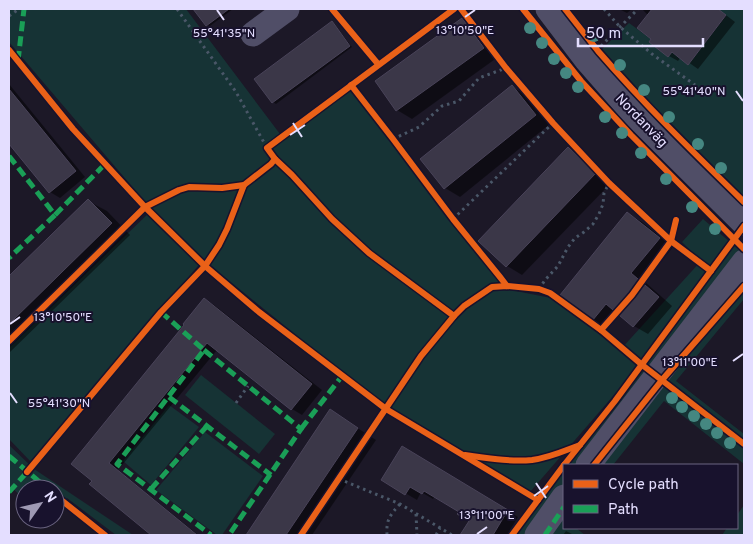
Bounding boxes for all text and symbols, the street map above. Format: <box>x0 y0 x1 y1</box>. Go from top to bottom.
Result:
scale bar <box>578 15 703 47</box>
text: 13°10'50"E <box>436 23 494 39</box>
text: 50 m <box>586 25 621 44</box>
text: 55°41'35"N <box>193 26 255 42</box>
text: 55°41'40"N <box>663 84 725 100</box>
street label: Nordanväg <box>611 91 671 151</box>
text: 13°10'50"E <box>34 310 92 326</box>
text: 13°11'00"E <box>662 355 718 371</box>
text: 55°41'30"N <box>28 396 90 412</box>
legend <box>563 464 738 529</box>
text: Cycle path <box>608 476 679 495</box>
north arrow <box>15 479 65 529</box>
text: N <box>40 489 59 506</box>
text: Path <box>608 501 639 520</box>
text: 13°11'00"E <box>459 508 515 524</box>

